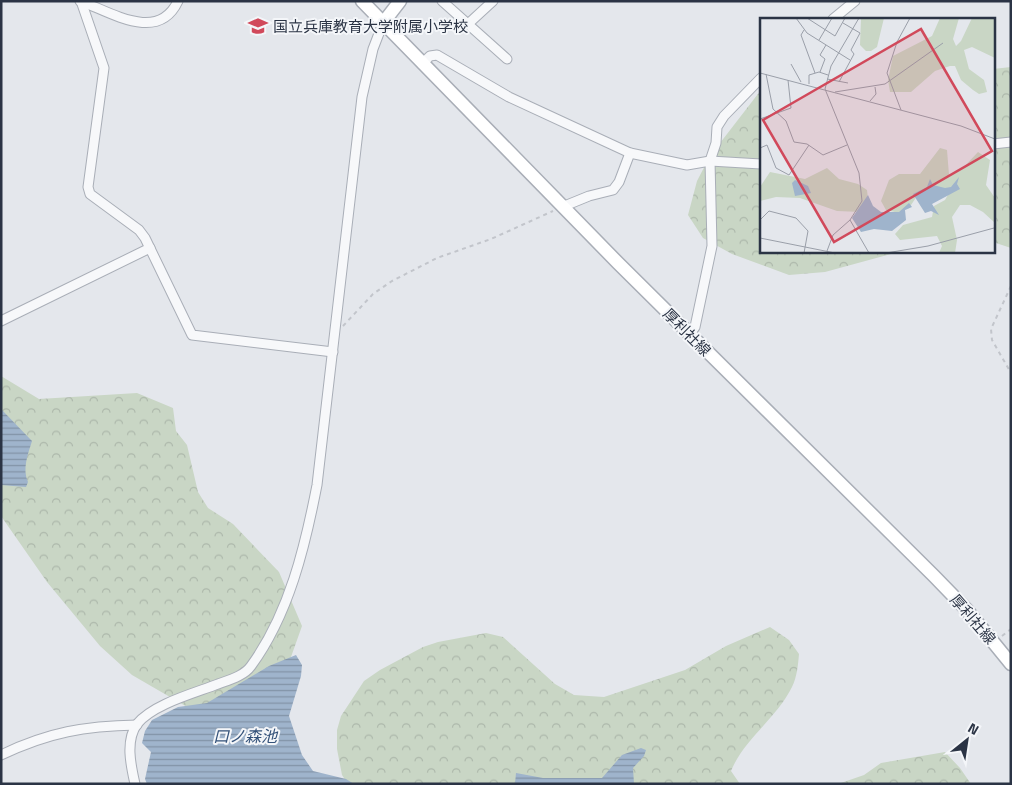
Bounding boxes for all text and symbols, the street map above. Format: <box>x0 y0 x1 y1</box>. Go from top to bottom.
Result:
school or university icon: 国立兵庫教育大学附属小学校 <box>247 15 269 37</box>
place label: 国立兵庫教育大学附属小学校 <box>273 15 468 38</box>
inset map <box>760 18 994 252</box>
street label: 厚利社線 <box>658 303 716 361</box>
street label: 厚利社線 <box>945 589 1001 649</box>
north arrow <box>942 715 992 765</box>
text: N <box>964 717 983 740</box>
water label: 口ノ森池 <box>213 724 279 748</box>

